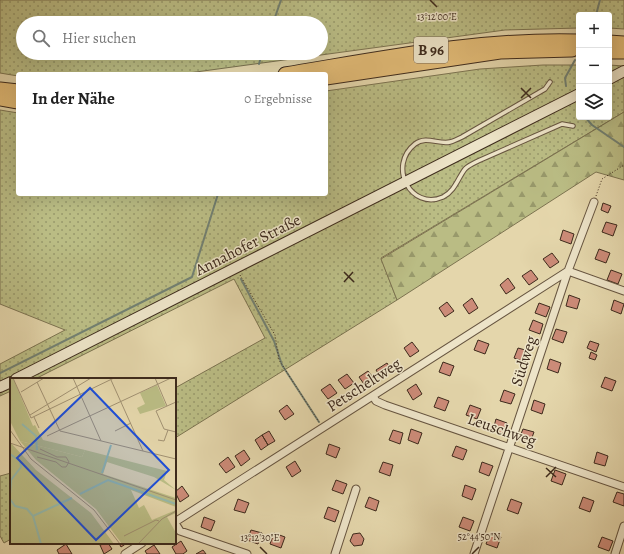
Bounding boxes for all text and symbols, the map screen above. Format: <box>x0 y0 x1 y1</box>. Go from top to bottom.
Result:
text: 13°12'00"E <box>417 10 457 23</box>
map controls <box>576 12 612 120</box>
button: + <box>576 12 612 48</box>
search box <box>16 16 328 60</box>
icon: search <box>30 27 52 49</box>
text: Hier suchen <box>62 28 136 48</box>
road number: B 96 <box>414 37 448 63</box>
button: − <box>576 48 612 84</box>
button: layers <box>576 84 612 120</box>
text: In der Nähe <box>32 87 115 110</box>
text: 0 Ergebnisse <box>244 90 312 107</box>
street label: Annahofer Straße <box>191 209 305 282</box>
street label: Südweg <box>506 333 542 389</box>
street label: Petscheltweg <box>322 353 406 417</box>
inset map <box>10 378 176 544</box>
street label: Leuschweg <box>465 408 539 452</box>
text: 52°44'50"N <box>458 530 500 543</box>
text: 13°12'30"E <box>241 531 280 544</box>

